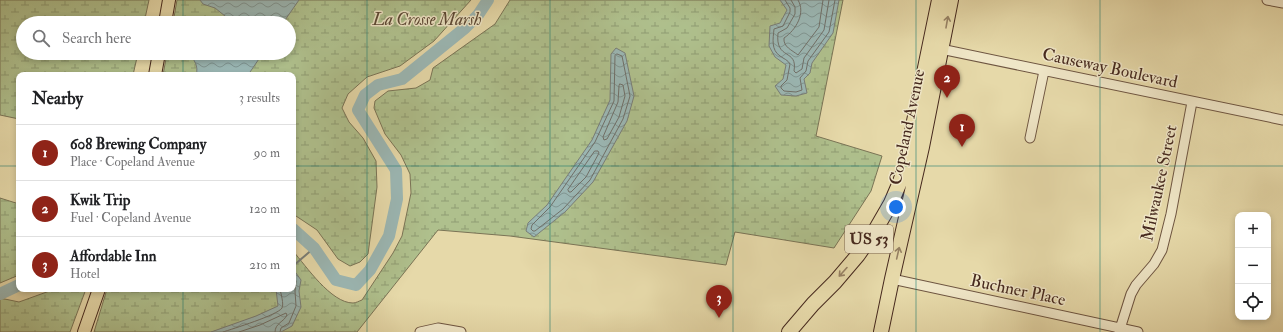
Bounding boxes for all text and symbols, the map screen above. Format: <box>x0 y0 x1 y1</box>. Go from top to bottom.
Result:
park label: La Crosse Marsh <box>371 9 482 30</box>
search box <box>16 16 296 60</box>
one-way arrow <box>943 16 951 29</box>
icon: search <box>30 27 52 49</box>
text: Search here <box>62 29 131 48</box>
street label: Causeway Boulevard <box>1040 43 1180 94</box>
pin: 2 <box>934 65 960 98</box>
street label: Copeland Avenue <box>885 67 930 187</box>
text: Nearby <box>32 88 83 109</box>
text: 3 results <box>239 90 280 106</box>
pin: 1 <box>949 114 975 147</box>
street label: Milwaukee Street <box>1136 123 1182 243</box>
text: 608 Brewing Company <box>70 135 206 154</box>
text: 1 <box>43 145 47 161</box>
text: 90 m <box>254 145 280 161</box>
text: Place · Copeland Avenue <box>70 154 195 170</box>
text: Kwik Trip <box>70 191 130 210</box>
your location <box>886 197 906 217</box>
text: 2 <box>42 201 48 217</box>
text: 120 m <box>249 201 280 217</box>
text: Fuel · Copeland Avenue <box>70 210 191 226</box>
map controls <box>1235 212 1271 320</box>
button: + <box>1235 212 1271 248</box>
road number: US 53 <box>845 225 893 253</box>
one-way arrow <box>894 246 902 259</box>
text: Affordable Inn <box>70 247 156 266</box>
button: − <box>1235 248 1271 284</box>
text: 3 <box>43 257 48 273</box>
text: 210 m <box>249 257 280 273</box>
text: Hotel <box>70 266 100 282</box>
one-way arrow <box>839 267 848 277</box>
street label: Buchner Place <box>968 270 1068 310</box>
button: locate <box>1235 284 1271 320</box>
pin: 3 <box>706 285 732 318</box>

